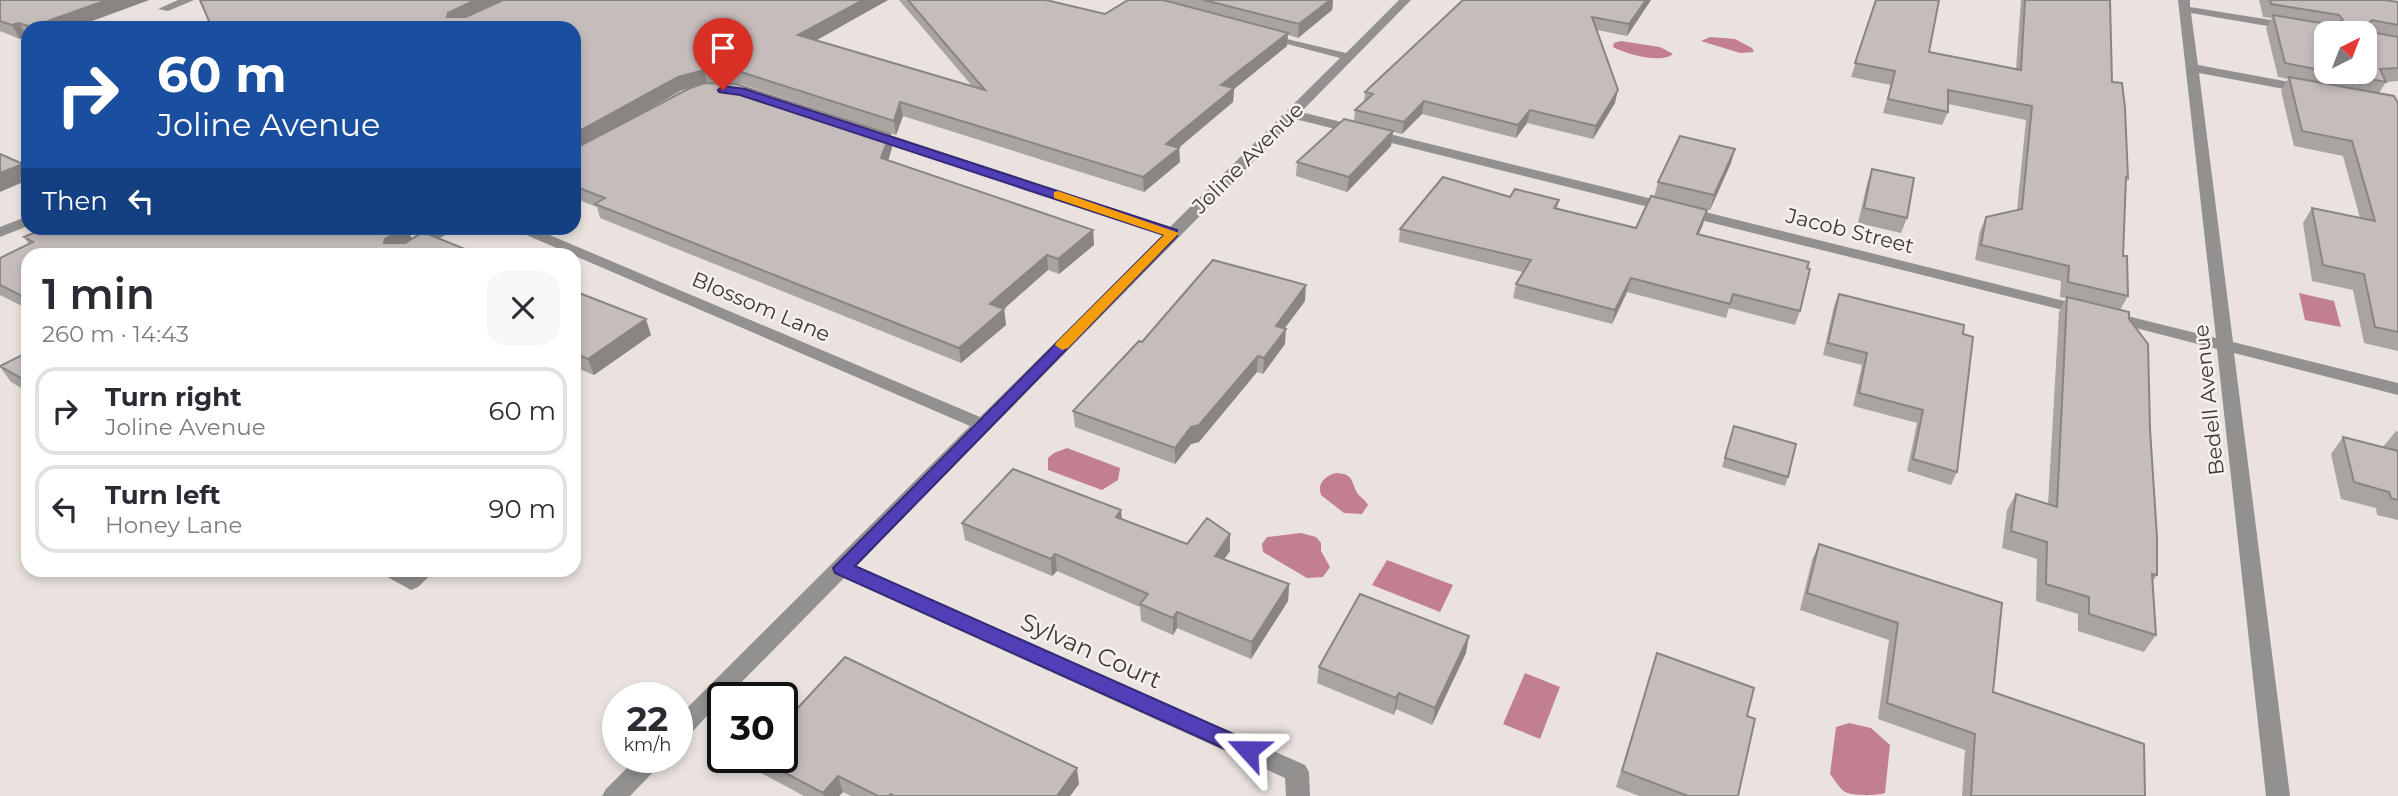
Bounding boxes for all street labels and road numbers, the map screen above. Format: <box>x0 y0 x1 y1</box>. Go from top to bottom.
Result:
street label: Joline Avenue <box>1186 97 1308 219</box>
street label: Jacob Street <box>1783 202 1917 258</box>
street label: Blossom Lane <box>688 266 834 347</box>
street label: Bedell Avenue <box>2188 323 2229 477</box>
street label: Sylvan Court <box>1016 607 1166 695</box>

